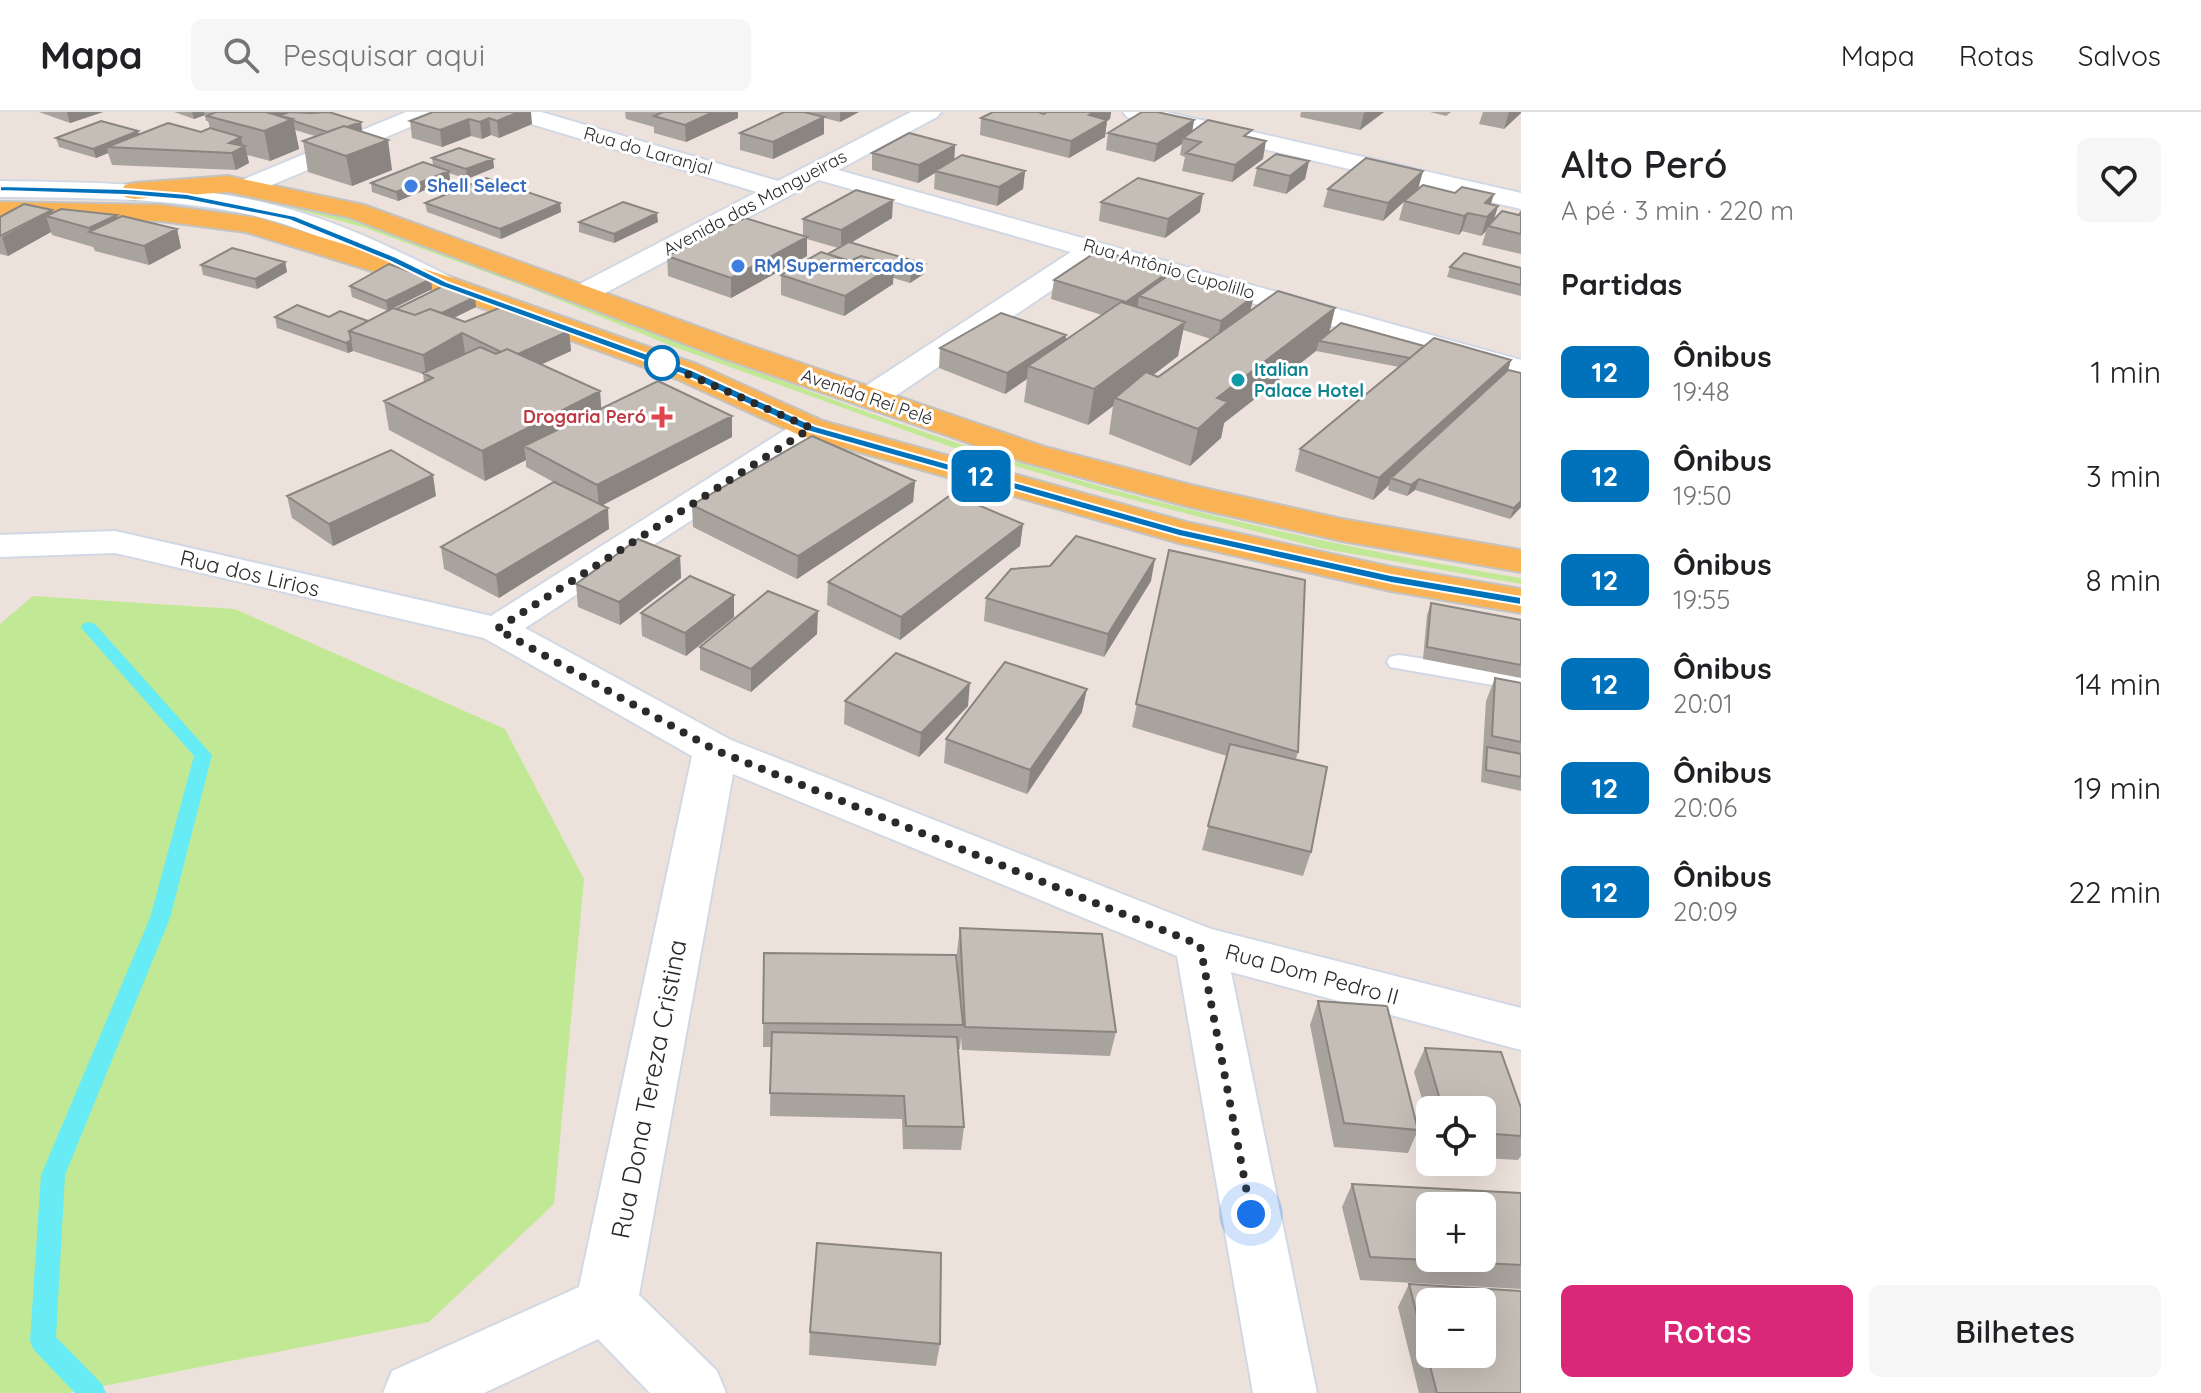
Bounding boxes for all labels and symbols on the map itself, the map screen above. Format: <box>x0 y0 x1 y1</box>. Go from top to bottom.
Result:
street label: Rua do Laranjal <box>581 121 715 180</box>
street label: Avenida das Mangueiras <box>659 144 850 261</box>
place label: Shell Select <box>427 174 527 197</box>
marker: Shell Select <box>402 177 420 195</box>
street label: Rua Antônio Cupolillo <box>1081 233 1258 304</box>
place label: RM Supermercados <box>754 254 924 277</box>
marker: RM Supermercados <box>729 257 747 275</box>
unlabelled marker <box>645 346 679 380</box>
place label: Italian Palace Hotel <box>1254 358 1364 402</box>
street label: Avenida Rei Pelé <box>798 363 936 430</box>
marker: Italian Palace Hotel <box>1229 371 1247 389</box>
place label: Drogaria Peró <box>523 405 646 428</box>
marker: Drogaria Peró <box>653 408 671 426</box>
line badge: 12 <box>945 450 1017 502</box>
street label: Rua dos Lirios <box>177 543 323 603</box>
street label: Rua Dona Tereza Cristina <box>603 937 694 1241</box>
street label: Rua Dom Pedro II <box>1222 937 1402 1011</box>
your location <box>1231 1194 1271 1234</box>

